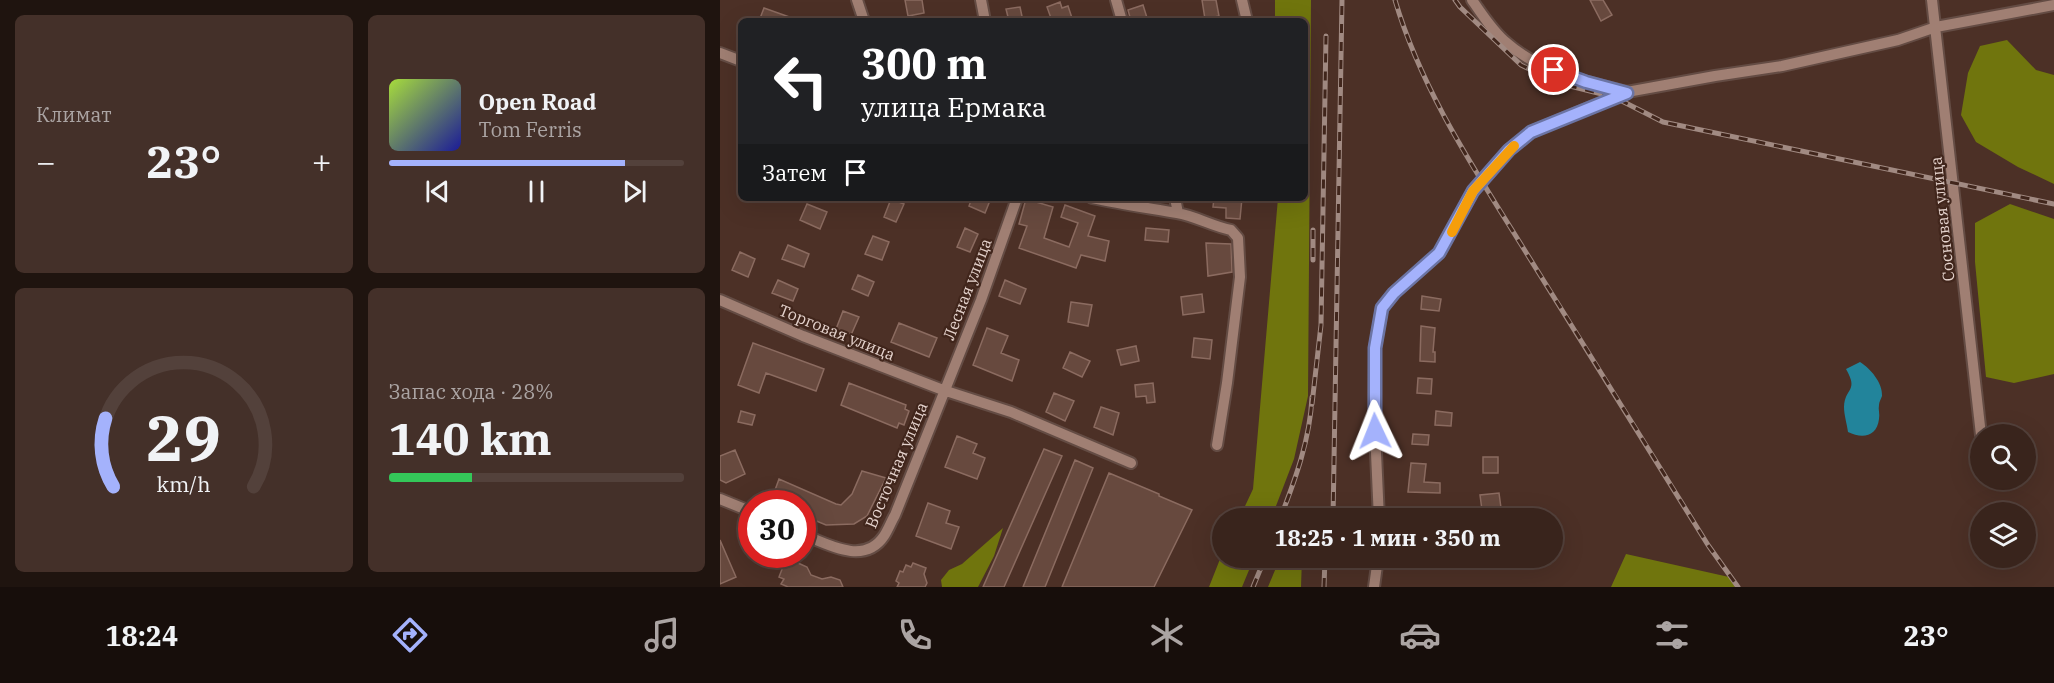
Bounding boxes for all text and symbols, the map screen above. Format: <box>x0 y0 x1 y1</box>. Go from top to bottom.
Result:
text: 300 m <box>861 36 987 91</box>
icon: left <box>762 42 840 120</box>
pin <box>1528 44 1579 95</box>
icon: arrive <box>1537 53 1570 86</box>
text: Open Road <box>479 87 597 116</box>
text: улица Ермака <box>861 89 1047 124</box>
text: Климат <box>36 101 112 128</box>
text: Tom Ferris <box>479 116 582 143</box>
text: 23° <box>146 132 221 190</box>
text: − <box>36 140 56 183</box>
text: + <box>312 140 332 183</box>
street label: Сосновая улица <box>1925 155 1958 282</box>
icon: arrive <box>839 156 872 189</box>
text: Затем <box>762 158 827 187</box>
icon: previous <box>421 175 454 208</box>
icon: pause <box>520 175 553 208</box>
icon: next <box>618 175 651 208</box>
street label: Лесная улица <box>938 235 996 343</box>
street label: Торговая улица <box>776 300 898 364</box>
text: Запас хода · 28% <box>389 378 554 405</box>
text: 29 <box>146 397 221 478</box>
street label: Восточная улица <box>860 399 932 531</box>
position arrow <box>1343 399 1407 463</box>
text: 140 km <box>389 409 552 467</box>
map controls <box>1970 424 2036 568</box>
button: search <box>1970 424 2036 490</box>
text: km/h <box>157 470 211 498</box>
speed limit sign: 30 <box>738 490 816 568</box>
button: layers <box>1970 502 2036 568</box>
text: 18:25 · 1 мин · 350 m <box>1274 523 1501 552</box>
icon: directions <box>389 614 431 656</box>
icon: music <box>641 614 683 656</box>
icon: phone <box>894 614 936 656</box>
icon: climate <box>1146 614 1188 656</box>
icon: car <box>1399 614 1441 656</box>
icon: filters <box>1651 614 1693 656</box>
text: 18:24 <box>105 618 178 653</box>
text: 23° <box>1904 618 1949 653</box>

